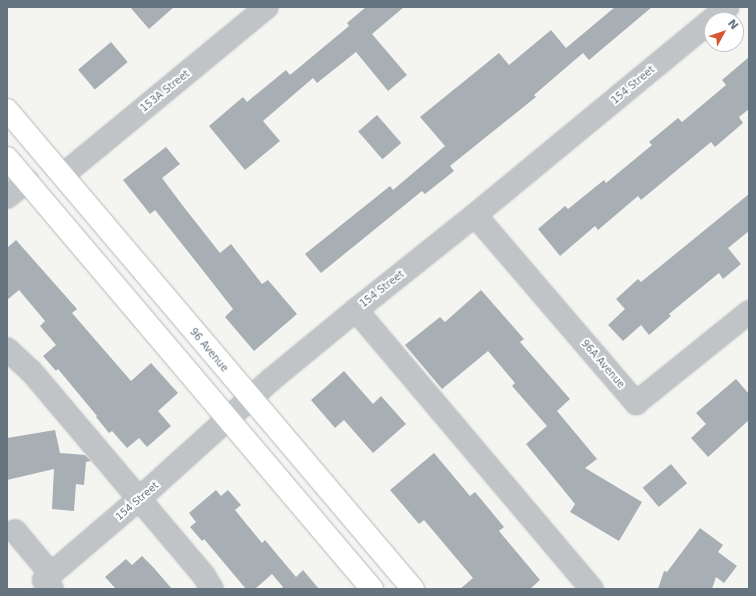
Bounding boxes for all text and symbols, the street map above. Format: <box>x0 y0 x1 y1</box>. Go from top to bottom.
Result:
north arrow <box>704 12 744 52</box>
text: N <box>725 17 741 32</box>
street label: 154 Street <box>609 63 657 107</box>
street label: 153A Street <box>138 68 192 114</box>
street label: 154 Street <box>358 268 406 310</box>
street label: 96 Avenue <box>187 326 231 374</box>
street label: 96A Avenue <box>579 337 627 391</box>
street label: 154 Street <box>113 479 161 523</box>

